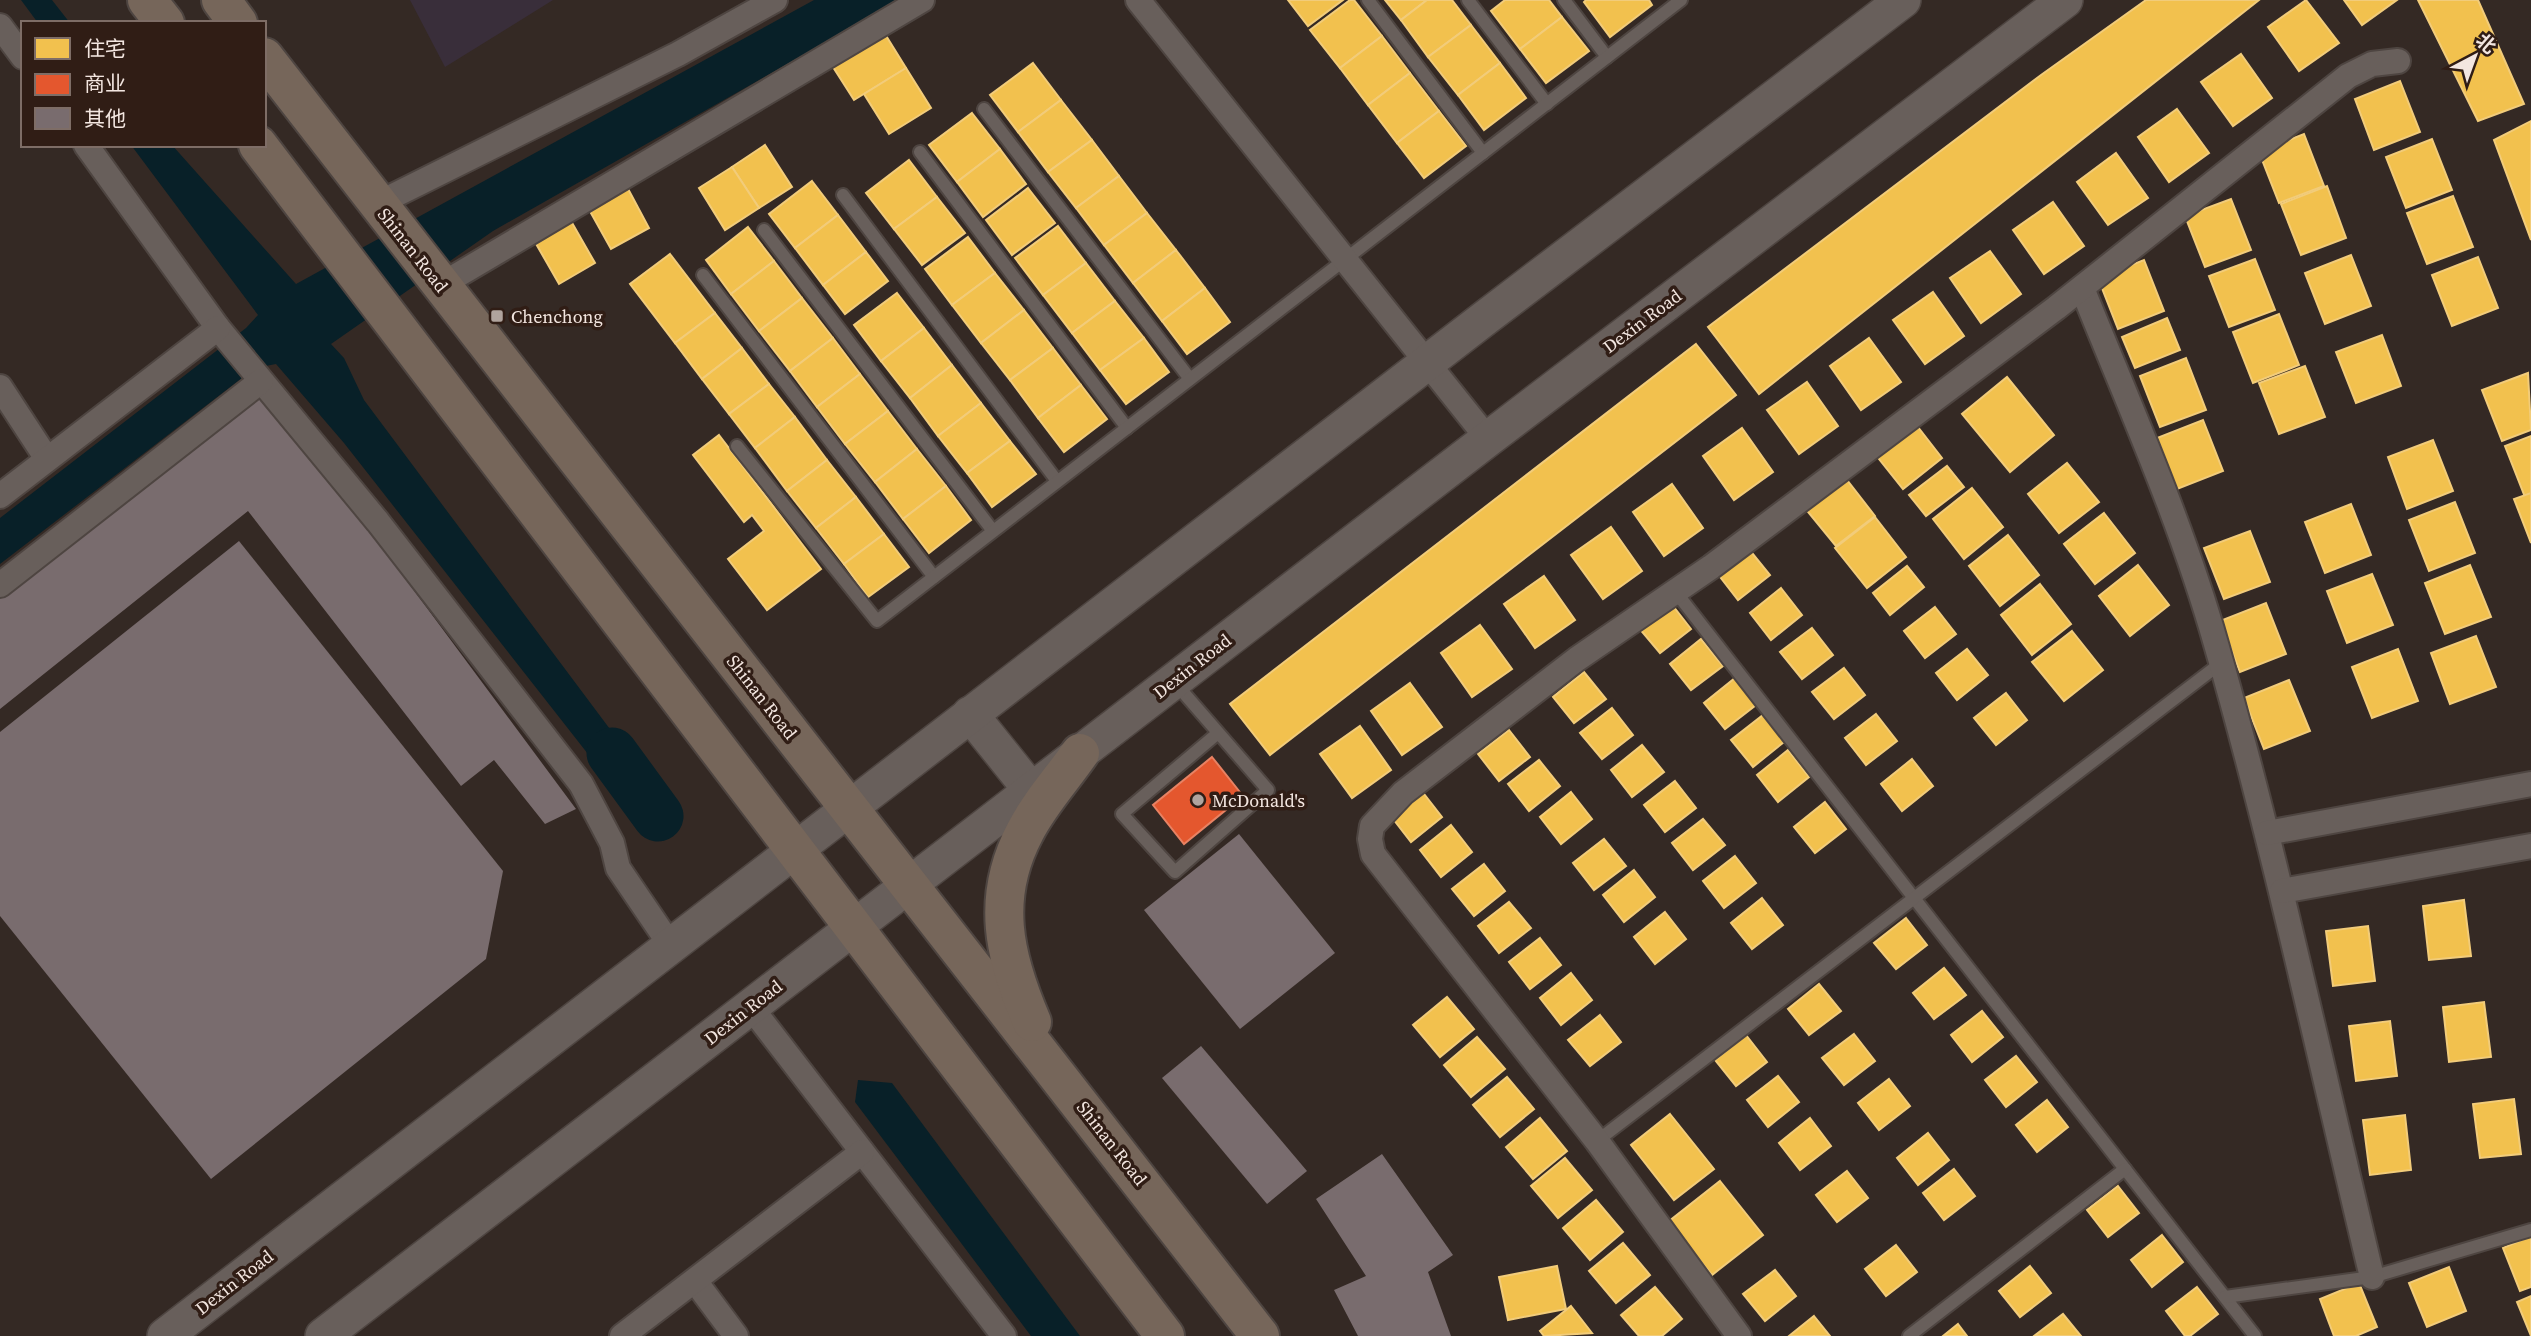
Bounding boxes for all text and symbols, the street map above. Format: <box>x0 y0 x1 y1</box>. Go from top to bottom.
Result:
legend <box>21 21 266 147</box>
north arrow <box>2440 21 2510 91</box>
text: 北 <box>2470 27 2502 59</box>
text: 住宅 <box>84 34 126 63</box>
text: 商业 <box>84 69 126 98</box>
text: 其他 <box>84 104 126 133</box>
street label: Shinan Road <box>372 202 454 298</box>
street label: Dexin Road <box>1597 283 1687 359</box>
place label: Chenchong <box>511 304 603 329</box>
marker: Chenchong <box>489 308 505 324</box>
street label: Dexin Road <box>1148 628 1236 704</box>
street label: Shinan Road <box>721 649 803 745</box>
place label: McDonald's <box>1212 788 1305 813</box>
marker: McDonald's <box>1190 792 1206 808</box>
street label: Dexin Road <box>699 974 787 1050</box>
street label: Shinan Road <box>1071 1095 1153 1191</box>
street label: Dexin Road <box>190 1244 278 1320</box>

